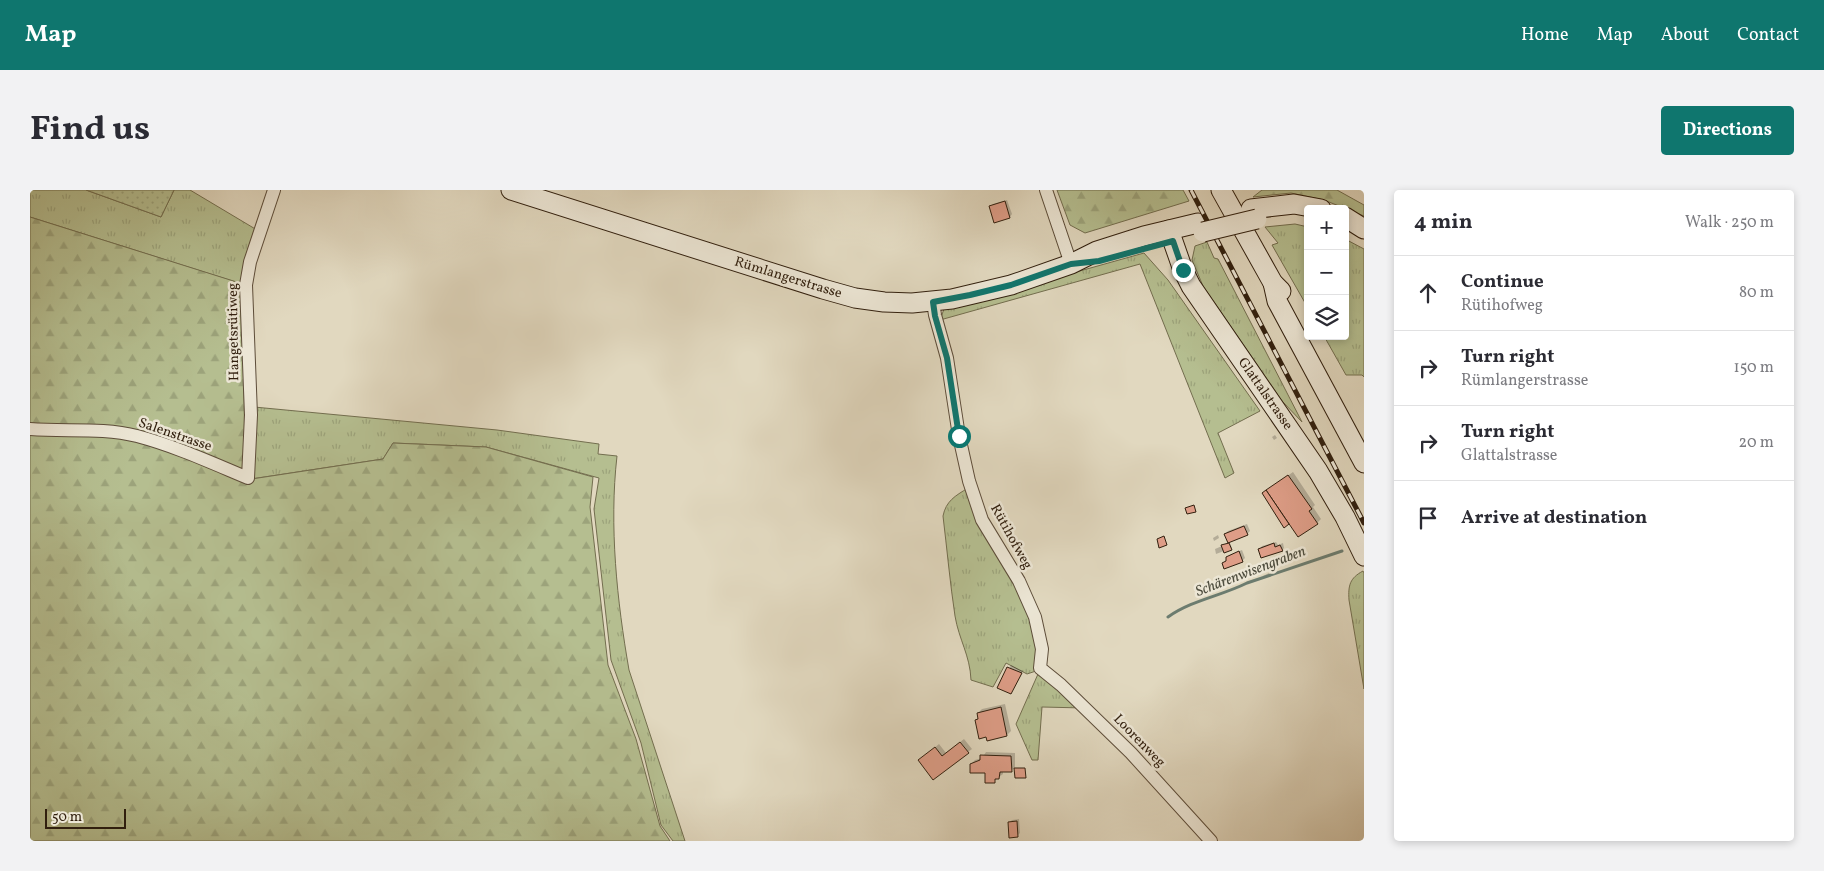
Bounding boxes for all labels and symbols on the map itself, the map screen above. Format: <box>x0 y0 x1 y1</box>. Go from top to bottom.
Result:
street label: Rümlangerstrasse <box>732 253 844 303</box>
route end <box>1172 259 1195 282</box>
street label: Hangetsrütiweg <box>224 283 244 381</box>
street label: Glattalstrasse <box>1233 354 1297 434</box>
street label: Salenstrasse <box>136 414 214 457</box>
route start <box>948 425 971 448</box>
street label: Rütihofweg <box>985 501 1037 573</box>
water label: Schärenwisengraben <box>1193 541 1309 603</box>
street label: Loorenweg <box>1109 710 1169 772</box>
scale bar <box>45 806 126 829</box>

